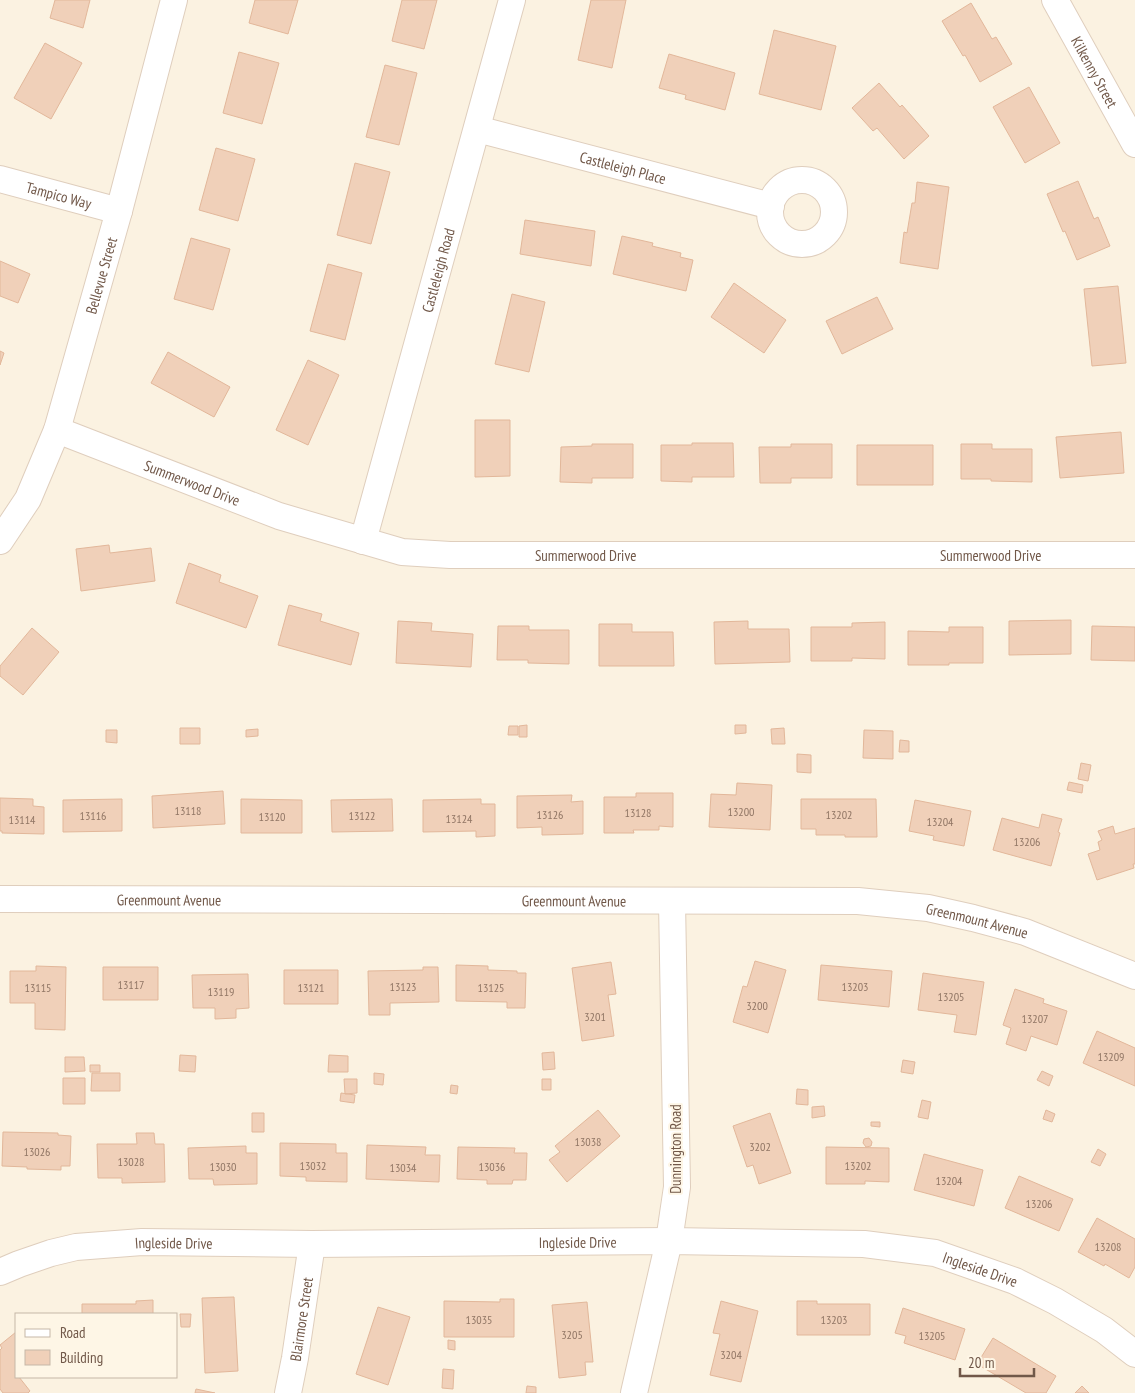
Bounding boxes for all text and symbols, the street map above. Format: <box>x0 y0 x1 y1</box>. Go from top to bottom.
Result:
street label: Kilkenny Street <box>1067 33 1122 111</box>
street label: Castleleigh Place <box>578 147 668 188</box>
street label: Tampico Way <box>24 177 94 213</box>
street label: Castleleigh Road <box>417 226 458 314</box>
street label: Bellevue Street <box>81 235 121 316</box>
street label: Summerwood Drive <box>141 455 243 510</box>
street label: Summerwood Drive <box>535 546 636 565</box>
street label: Summerwood Drive <box>940 546 1041 565</box>
house number: 13118 <box>174 803 202 818</box>
house number: 13200 <box>727 804 755 819</box>
house number: 13128 <box>624 805 652 820</box>
house number: 13126 <box>536 807 564 822</box>
house number: 13202 <box>825 807 853 822</box>
house number: 13116 <box>79 808 107 823</box>
house number: 13122 <box>348 808 376 823</box>
house number: 13120 <box>258 809 286 824</box>
house number: 13124 <box>445 811 473 826</box>
house number: 13114 <box>8 812 36 827</box>
house number: 13204 <box>926 814 954 829</box>
house number: 13206 <box>1013 834 1041 849</box>
street label: Greenmount Avenue <box>117 890 221 909</box>
street label: Greenmount Avenue <box>522 891 626 910</box>
street label: Greenmount Avenue <box>924 898 1030 942</box>
house number: 13117 <box>117 977 145 992</box>
house number: 13123 <box>389 979 417 994</box>
house number: 13203 <box>841 979 869 994</box>
house number: 13115 <box>24 980 52 995</box>
house number: 13121 <box>297 980 325 995</box>
house number: 13125 <box>477 980 505 995</box>
house number: 13119 <box>207 984 235 999</box>
house number: 13205 <box>937 989 965 1004</box>
house number: 3200 <box>746 998 768 1013</box>
house number: 3201 <box>584 1009 606 1024</box>
house number: 13207 <box>1021 1011 1049 1026</box>
house number: 13209 <box>1097 1049 1125 1064</box>
street label: Dunnington Road <box>666 1104 685 1194</box>
house number: 13038 <box>574 1134 602 1149</box>
house number: 3202 <box>749 1139 771 1154</box>
house number: 13026 <box>23 1144 51 1159</box>
house number: 13028 <box>117 1154 145 1169</box>
house number: 13032 <box>299 1158 327 1173</box>
house number: 13202 <box>844 1158 872 1173</box>
house number: 13030 <box>209 1159 237 1174</box>
house number: 13036 <box>478 1159 506 1174</box>
house number: 13034 <box>389 1160 417 1175</box>
house number: 13204 <box>935 1173 963 1188</box>
house number: 13206 <box>1025 1196 1053 1211</box>
street label: Ingleside Drive <box>134 1232 213 1252</box>
street label: Ingleside Drive <box>539 1232 617 1252</box>
house number: 13208 <box>1094 1239 1122 1254</box>
street label: Ingleside Drive <box>940 1247 1020 1291</box>
street label: Blairmore Street <box>285 1276 316 1362</box>
house number: 13035 <box>465 1312 493 1327</box>
house number: 13203 <box>820 1312 848 1327</box>
legend <box>15 1313 178 1378</box>
text: Road <box>60 1323 86 1342</box>
house number: 3205 <box>561 1327 583 1342</box>
house number: 13205 <box>918 1328 946 1343</box>
scale bar <box>960 1346 1034 1378</box>
house number: 3204 <box>720 1347 742 1362</box>
text: Building <box>60 1348 103 1367</box>
text: 20 m <box>968 1353 994 1372</box>

